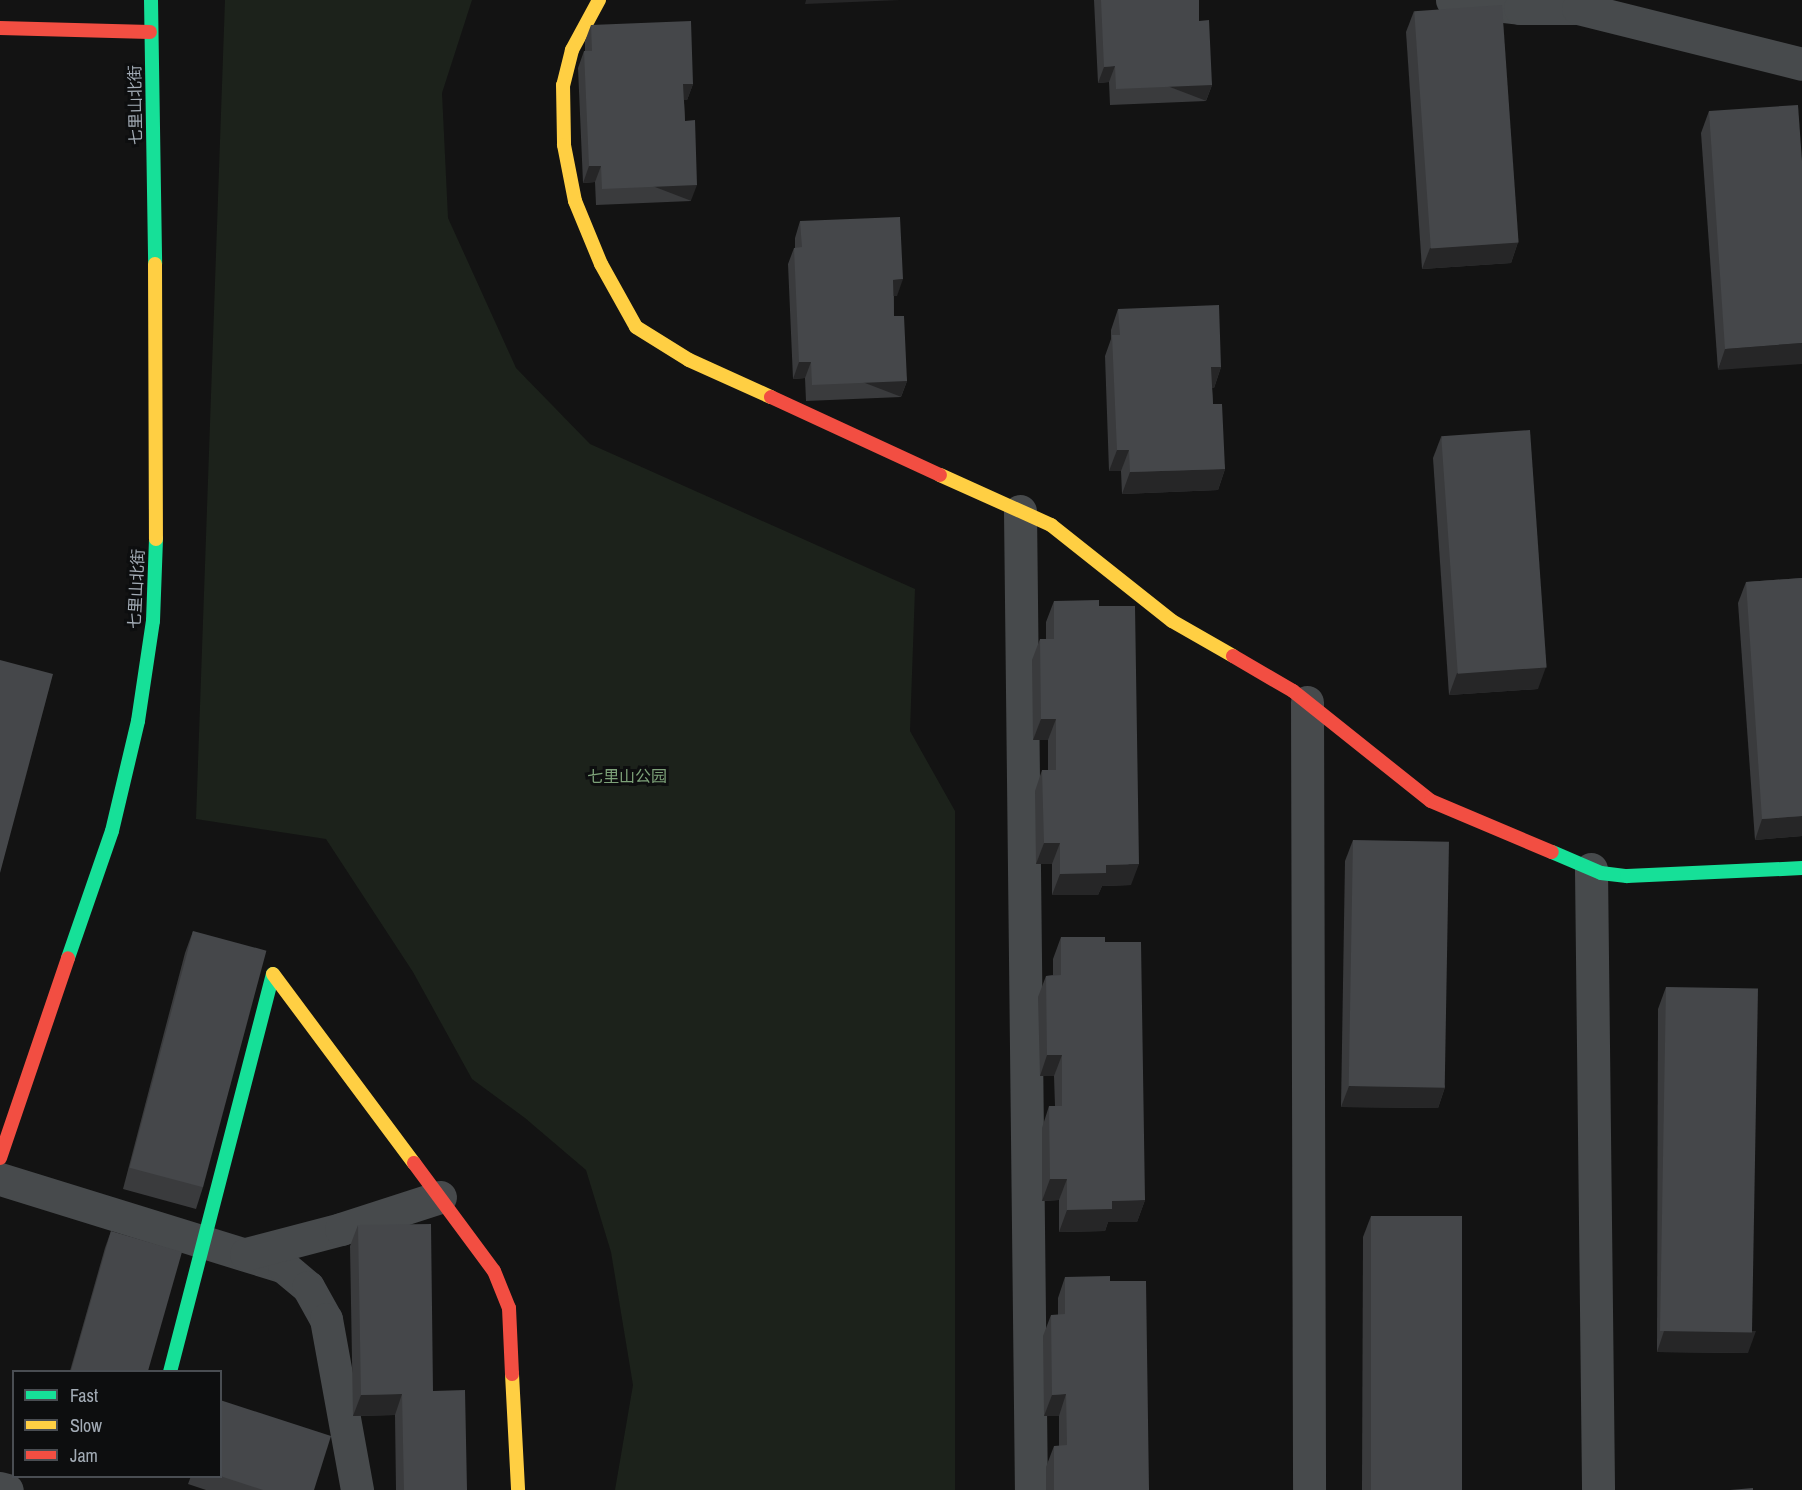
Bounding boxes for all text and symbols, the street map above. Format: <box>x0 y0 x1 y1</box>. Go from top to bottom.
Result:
street label: 七里山北街 <box>125 65 145 145</box>
street label: 七里山北街 <box>124 549 148 629</box>
park label: 七里山公园 <box>587 766 667 786</box>
legend <box>12 1370 222 1478</box>
text: Fast <box>70 1383 98 1408</box>
text: Slow <box>70 1413 102 1438</box>
text: Jam <box>70 1443 98 1468</box>

